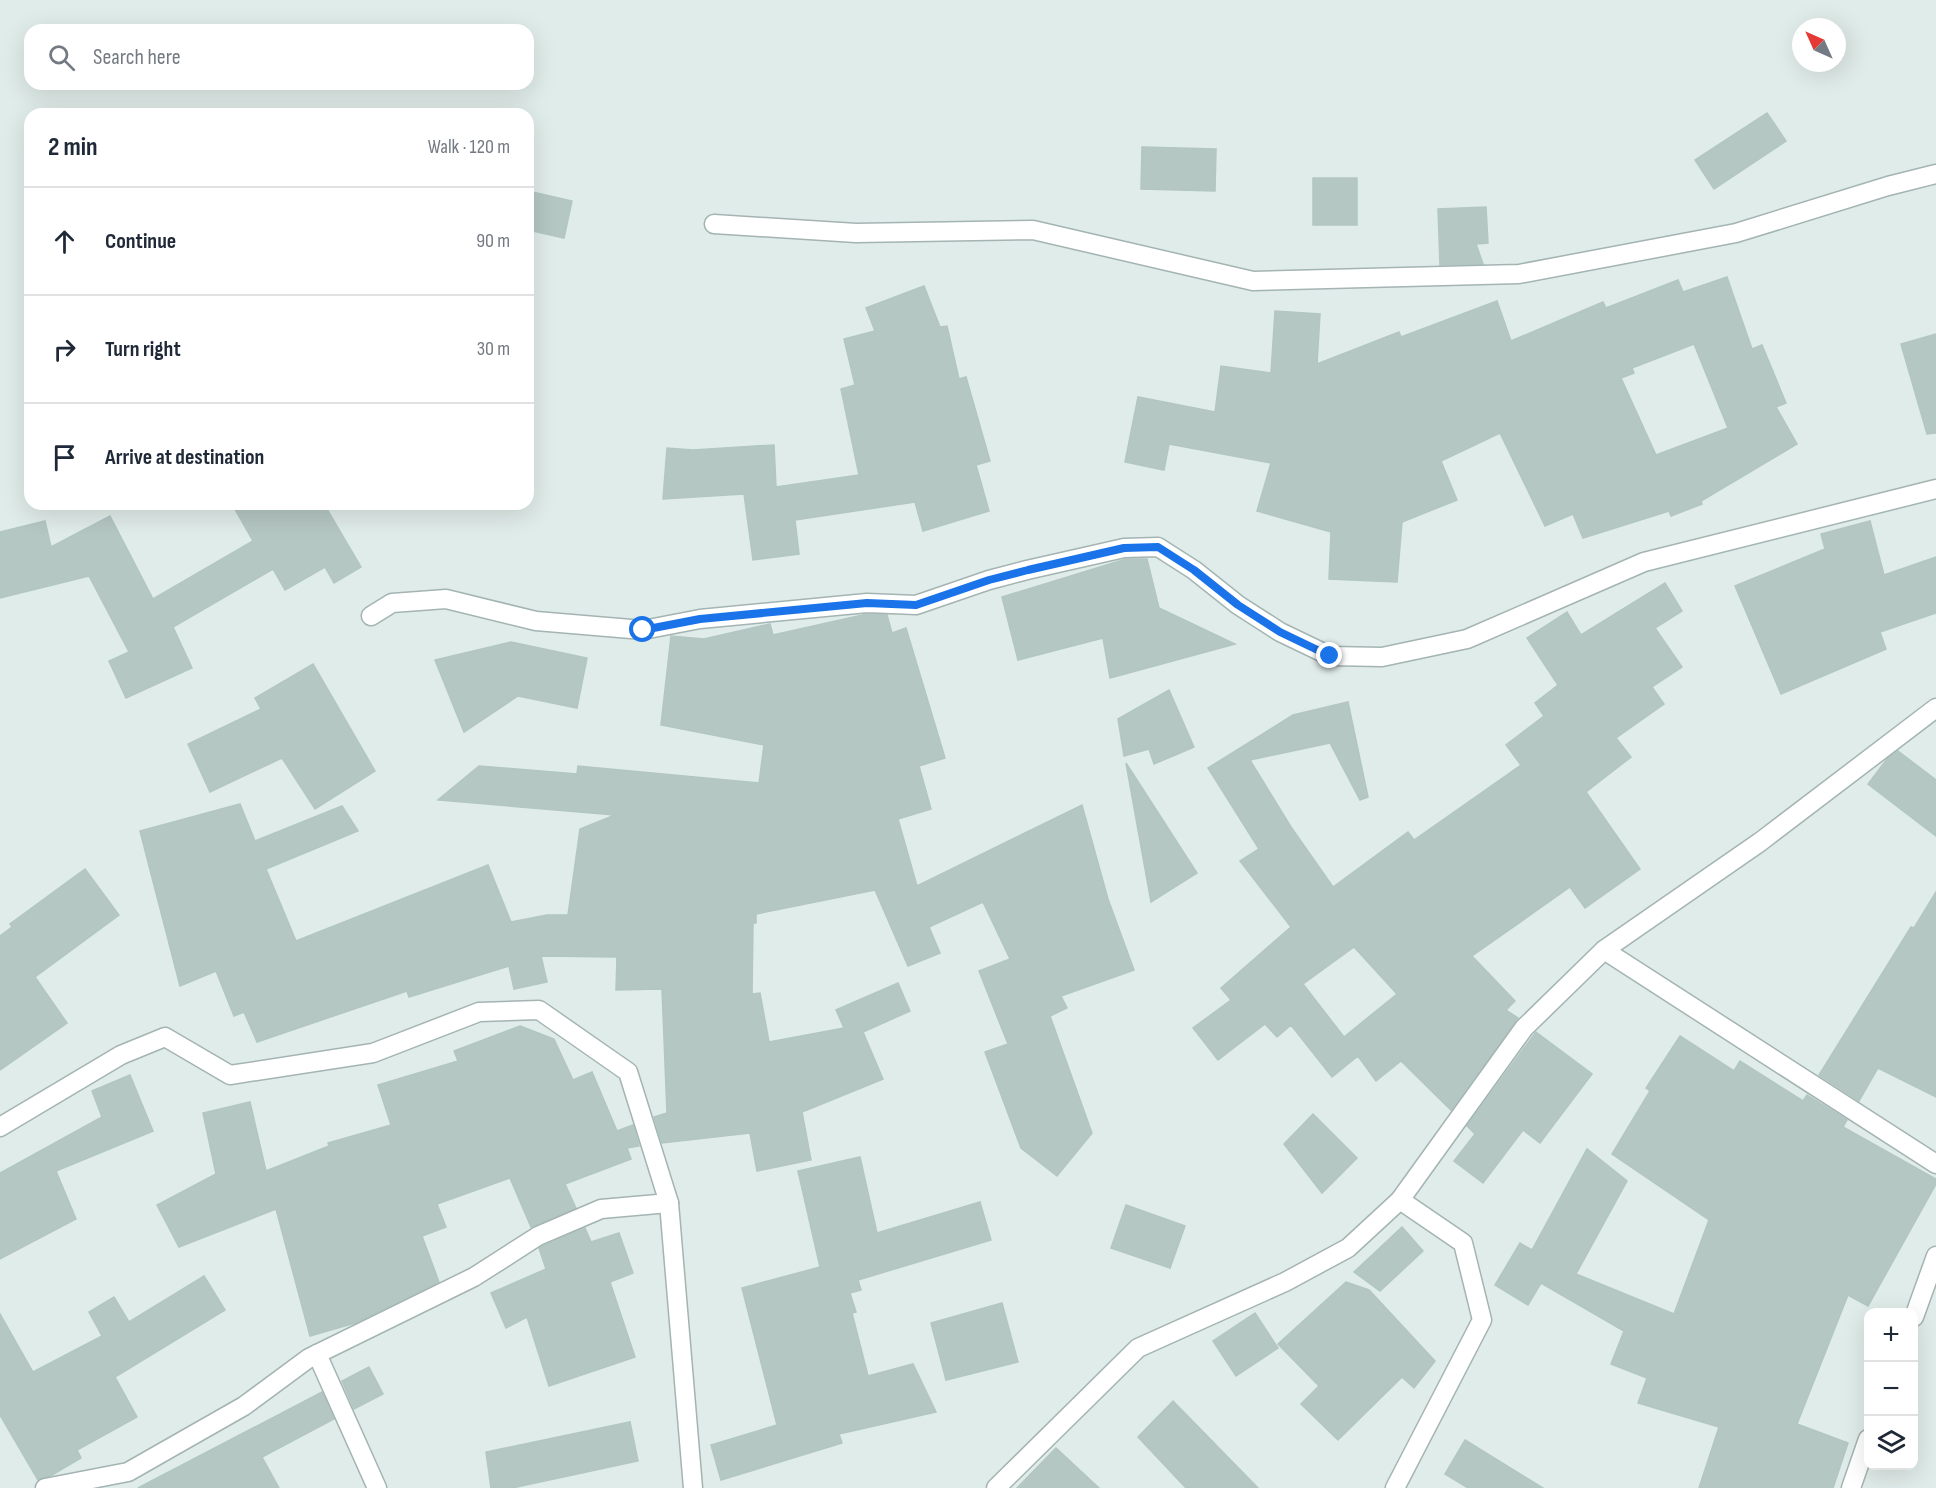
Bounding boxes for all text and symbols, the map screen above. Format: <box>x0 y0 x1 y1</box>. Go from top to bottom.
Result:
north arrow <box>1792 18 1846 72</box>
search box <box>24 24 534 90</box>
icon: search <box>45 41 78 74</box>
text: Search here <box>93 44 180 71</box>
text: 2 min <box>48 132 98 163</box>
text: Walk · 120 m <box>428 135 510 159</box>
icon: ahead <box>48 225 81 258</box>
text: Continue <box>105 228 176 255</box>
text: 90 m <box>476 229 510 253</box>
icon: right <box>48 333 81 366</box>
text: Turn right <box>105 336 181 363</box>
text: 30 m <box>477 337 510 361</box>
icon: arrive <box>48 441 81 474</box>
text: Arrive at destination <box>105 444 264 471</box>
route start <box>629 616 655 642</box>
route end <box>1316 642 1342 668</box>
map controls <box>1864 1308 1918 1470</box>
button: + <box>1864 1308 1918 1362</box>
button: − <box>1864 1362 1918 1416</box>
button: layers <box>1864 1416 1918 1470</box>

